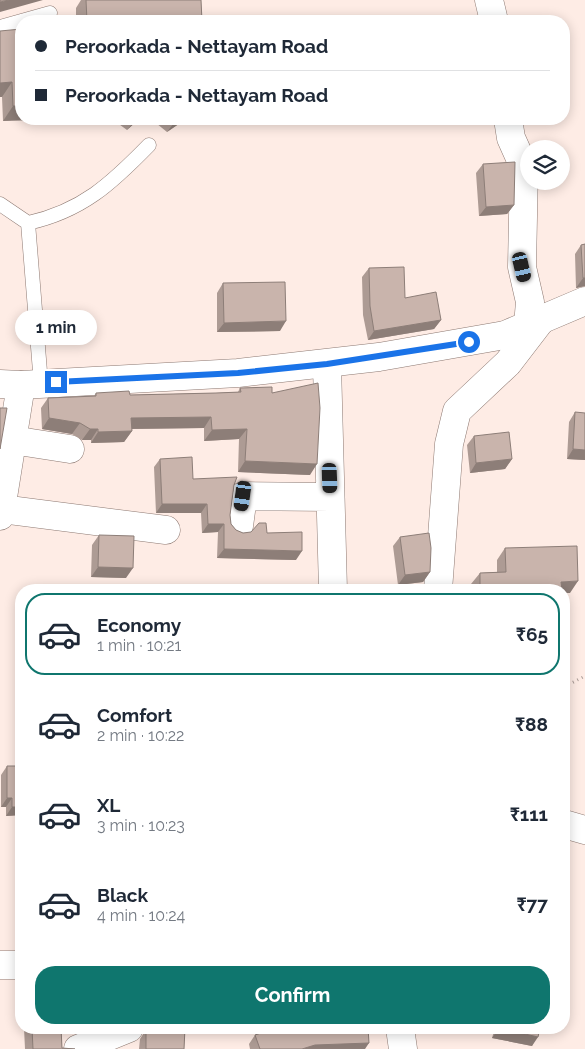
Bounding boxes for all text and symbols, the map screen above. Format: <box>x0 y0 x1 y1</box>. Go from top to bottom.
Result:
text: Peroorkada - Nettayam Road <box>65 35 328 57</box>
text: Peroorkada - Nettayam Road <box>65 84 328 106</box>
map controls <box>520 140 570 190</box>
button: layers <box>520 140 570 190</box>
car <box>511 251 532 283</box>
callout: 1 min <box>15 310 97 344</box>
text: 1 min <box>36 318 76 337</box>
route start <box>458 331 480 353</box>
route end <box>45 371 67 393</box>
car <box>321 463 338 493</box>
car <box>233 480 252 512</box>
icon: car <box>37 612 82 657</box>
text: Economy <box>97 614 181 636</box>
text: ₹65 <box>516 623 548 645</box>
text: 1 min · 10:21 <box>97 636 181 655</box>
icon: car <box>37 702 82 747</box>
text: Comfort <box>97 704 172 726</box>
text: ₹88 <box>515 713 548 735</box>
text: 2 min · 10:22 <box>97 726 184 745</box>
icon: car <box>37 792 82 837</box>
text: XL <box>97 794 120 816</box>
text: ₹111 <box>510 803 548 825</box>
text: 3 min · 10:23 <box>97 816 185 835</box>
icon: car <box>37 882 82 927</box>
text: Black <box>97 884 148 906</box>
text: ₹77 <box>516 893 548 915</box>
text: 4 min · 10:24 <box>97 906 185 925</box>
button: Confirm <box>35 966 550 1024</box>

